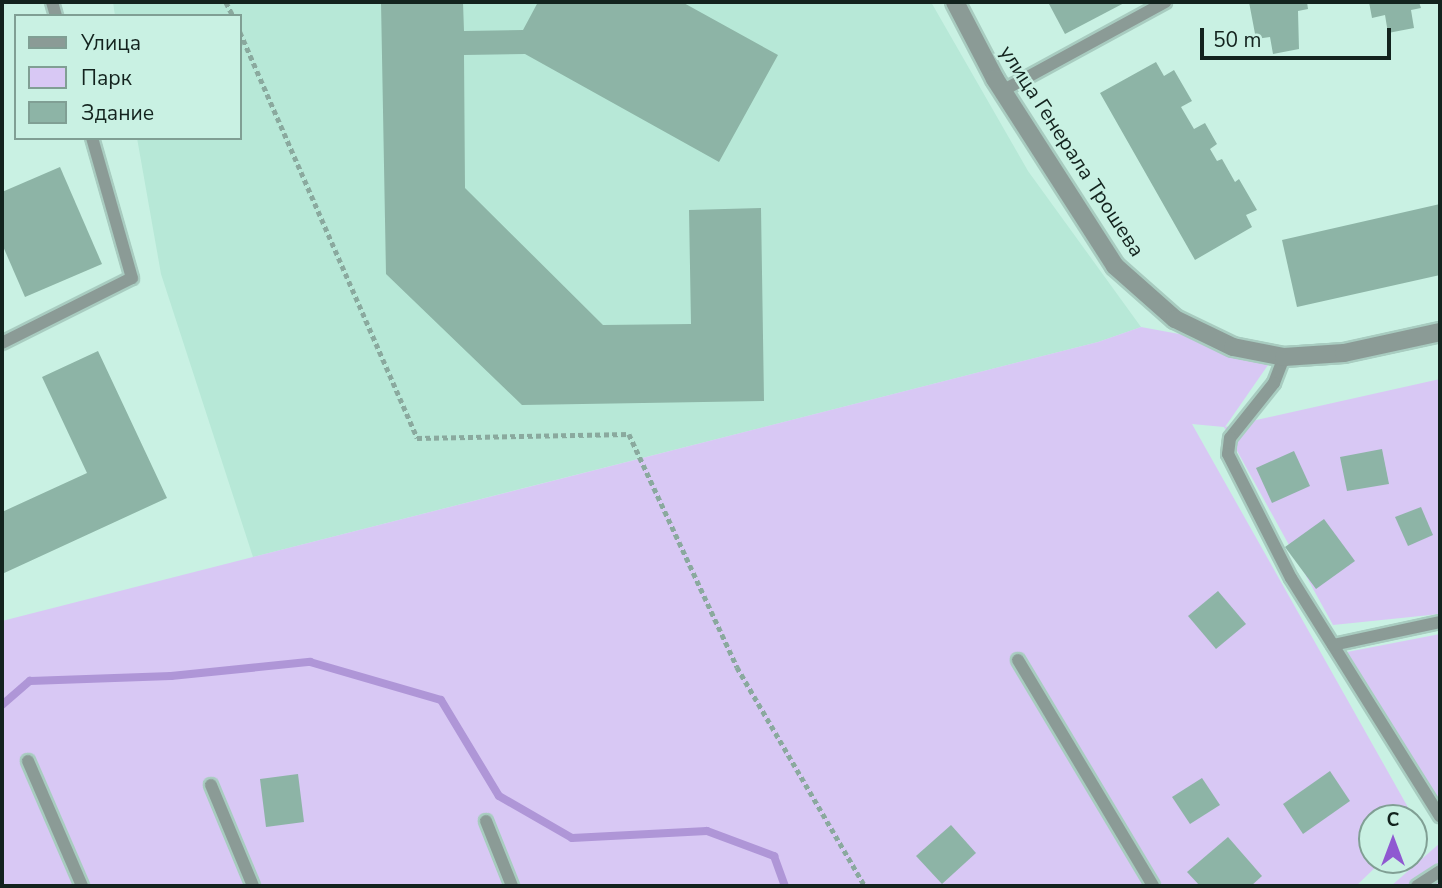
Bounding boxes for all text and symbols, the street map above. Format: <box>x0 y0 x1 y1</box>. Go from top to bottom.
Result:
legend <box>14 14 242 140</box>
scale bar <box>1204 14 1395 58</box>
text: 50 m <box>1213 26 1262 54</box>
text: Улица <box>81 29 141 57</box>
street label: улица Генерала Трошева <box>994 41 1150 261</box>
text: Парк <box>81 64 132 92</box>
text: Здание <box>81 99 154 127</box>
north arrow <box>1358 804 1428 874</box>
text: С <box>1387 807 1399 833</box>

